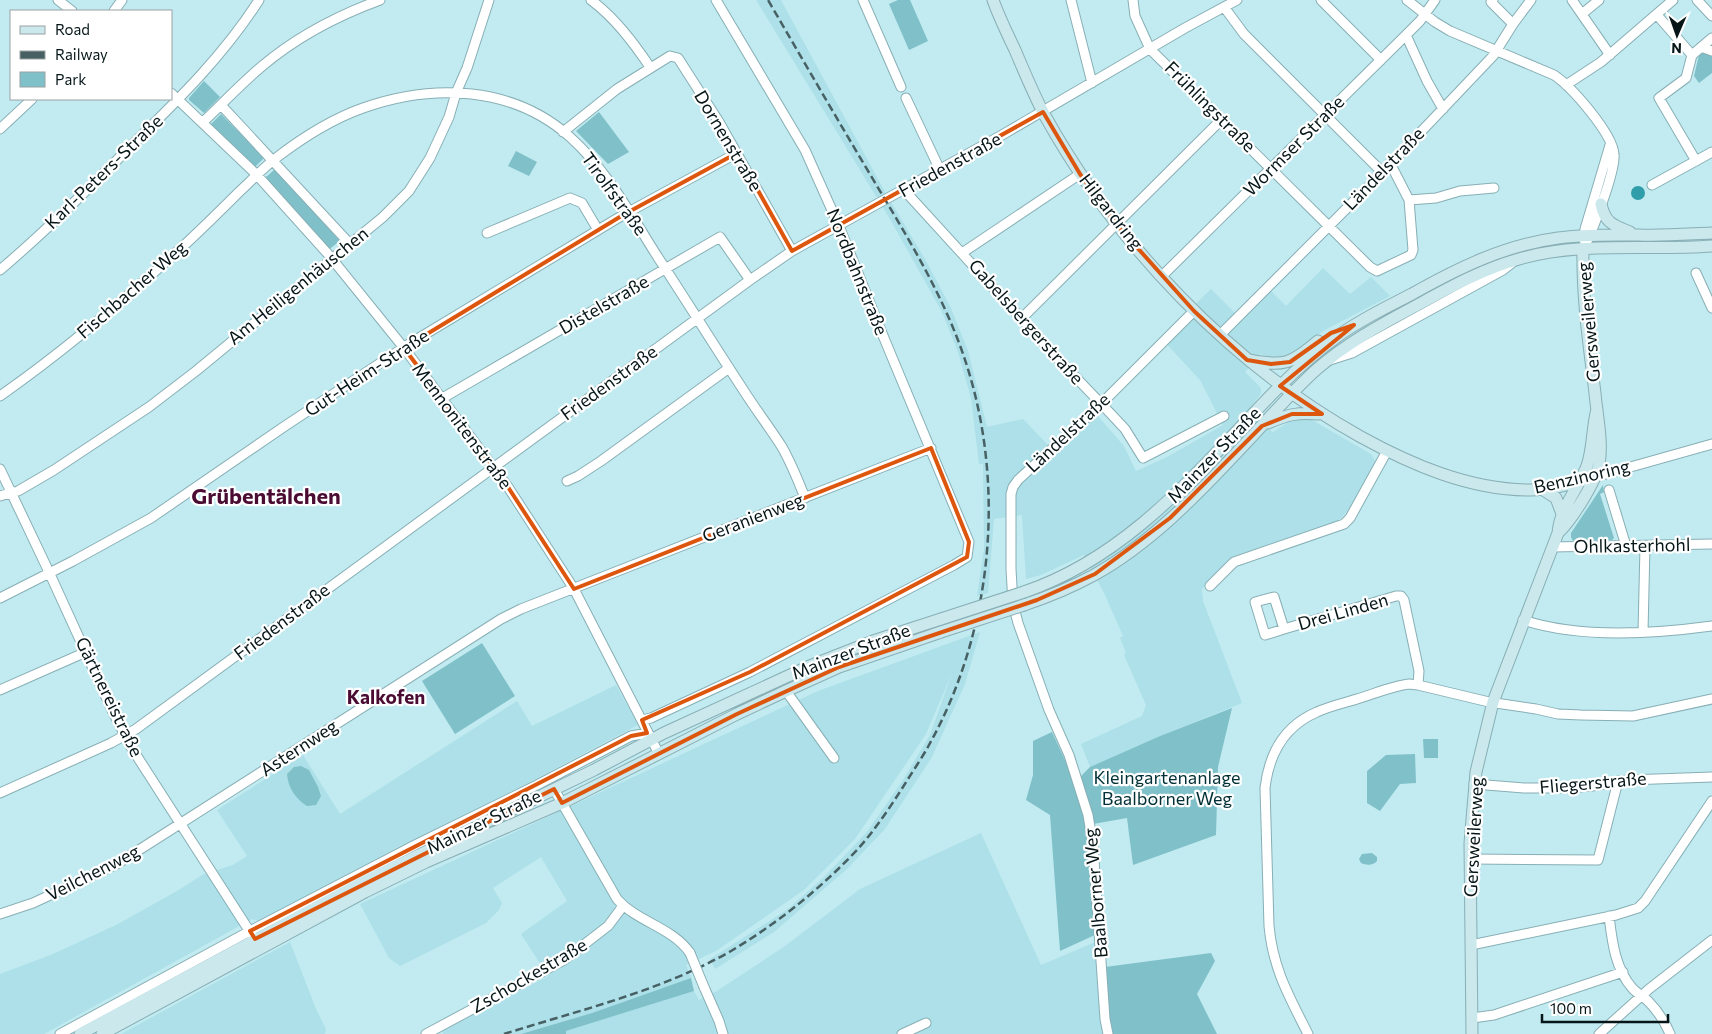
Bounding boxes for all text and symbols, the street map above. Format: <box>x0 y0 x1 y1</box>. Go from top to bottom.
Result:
legend <box>10 10 172 100</box>
north arrow <box>1652 10 1702 60</box>
text: Road <box>55 20 90 38</box>
text: N <box>1671 40 1682 57</box>
text: Railway <box>55 45 108 63</box>
street label: Frühlingstraße <box>1161 56 1261 156</box>
text: Park <box>55 70 86 88</box>
street label: Dornenstraße <box>690 86 768 195</box>
street label: Wormser Straße <box>1238 90 1348 200</box>
street label: Karl-Peters-Straße <box>40 109 167 233</box>
street label: Ländelstraße <box>1338 122 1428 214</box>
street label: Friedenstraße <box>894 127 1005 201</box>
street label: Tirolfstraße <box>577 147 652 239</box>
street label: Hilgardring <box>1075 169 1149 254</box>
street label: Nordbahnstraße <box>823 205 893 338</box>
street label: Am Heiligenhäuschen <box>223 222 372 349</box>
street label: Fischbacher Weg <box>72 235 191 343</box>
street label: Gabelsbergerstraße <box>965 254 1089 389</box>
street label: Gersweilerweg <box>1572 261 1604 383</box>
street label: Distelstraße <box>555 270 652 339</box>
street label: Gut-Heim-Straße <box>300 324 433 421</box>
street label: Friedenstraße <box>556 340 661 425</box>
street label: Mennonitenstraße <box>408 358 517 493</box>
street label: Ländelstraße <box>1021 388 1114 477</box>
street label: Mainzer Straße <box>1162 402 1265 507</box>
street label: Benzinoring <box>1532 454 1632 498</box>
district label: Grübentälchen <box>191 482 341 509</box>
street label: Geranienweg <box>699 488 807 547</box>
street label: Ohlkasterhohl <box>1573 533 1691 557</box>
street label: Friedenstraße <box>229 578 334 664</box>
street label: Drei Linden <box>1295 588 1391 634</box>
street label: Mainzer Straße <box>788 618 913 684</box>
street label: Gärtnereistraße <box>71 633 148 760</box>
district label: Kalkofen <box>347 685 425 708</box>
street label: Asternweg <box>256 714 342 780</box>
park label: Kleingartenanlage Baalborner Weg <box>1093 766 1241 809</box>
street label: Fliegerstraße <box>1538 766 1647 798</box>
street label: Gersweilerweg <box>1459 776 1487 898</box>
street label: Mainzer Straße <box>423 784 545 858</box>
street label: Baalborner Weg <box>1078 827 1112 959</box>
street label: Veilchenweg <box>42 839 143 905</box>
street label: Zschockestraße <box>467 933 590 1017</box>
scale bar <box>1542 992 1668 1024</box>
text: 100 m <box>1550 999 1592 1017</box>

